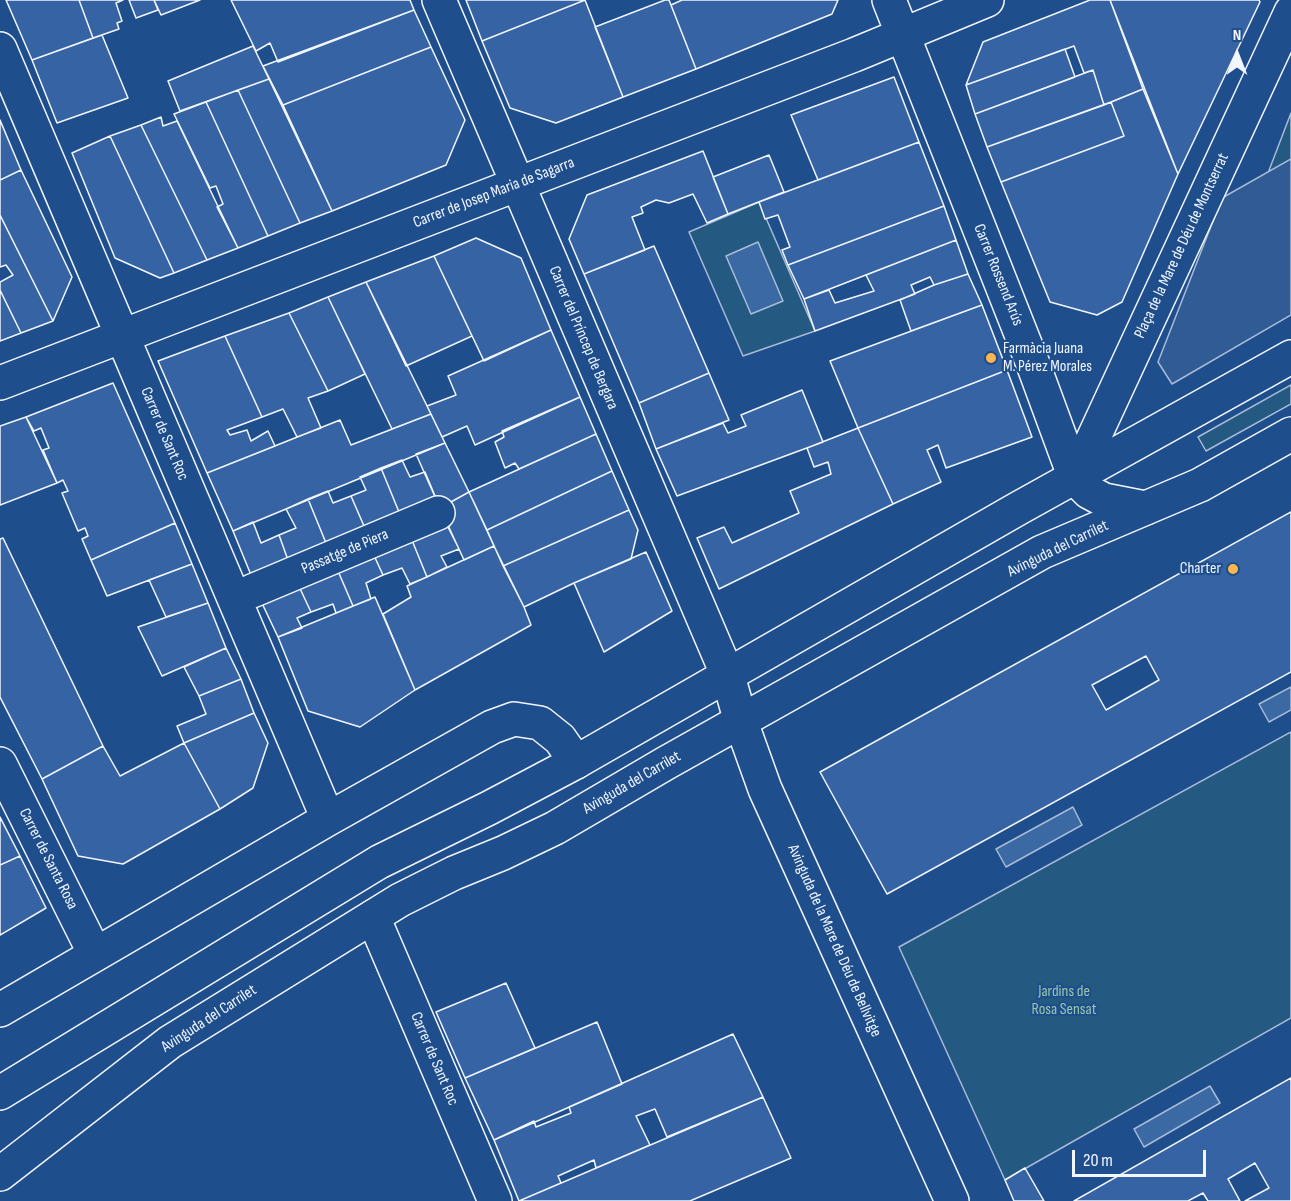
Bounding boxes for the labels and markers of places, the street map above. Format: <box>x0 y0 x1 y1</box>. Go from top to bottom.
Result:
place label: Farmàcia Juana M. Pérez Morales <box>1003 339 1092 377</box>
marker: Farmàcia Juana M. Pérez Morales <box>984 351 998 365</box>
place label: Charter <box>1180 559 1221 579</box>
marker: Charter <box>1226 562 1240 576</box>

